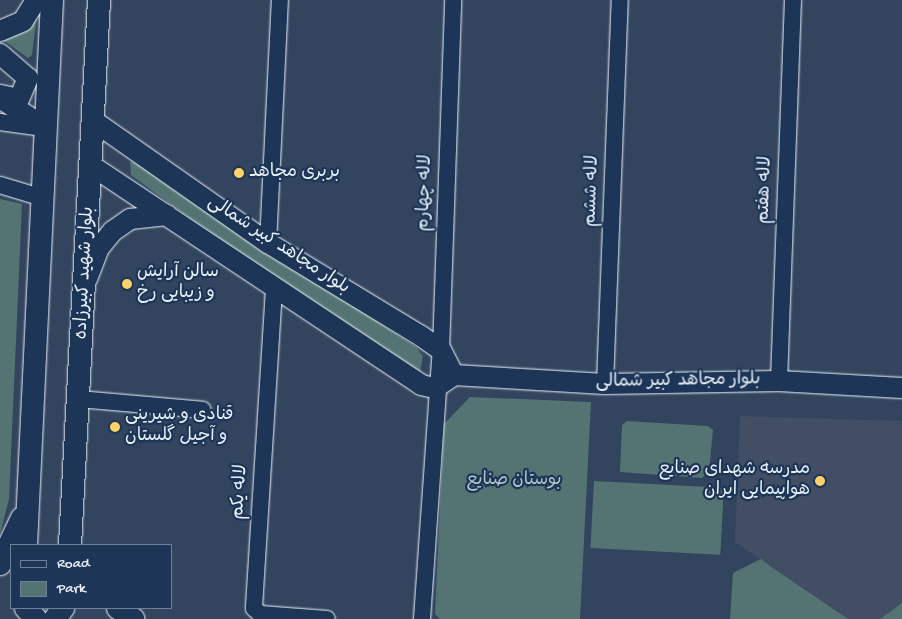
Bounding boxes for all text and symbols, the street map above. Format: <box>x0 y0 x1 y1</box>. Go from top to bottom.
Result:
street label: لاله چهارم <box>414 154 438 232</box>
street label: لاله ششم <box>581 155 605 227</box>
street label: لاله هفتم <box>754 156 778 224</box>
place label: بربری مجاهد <box>249 162 340 184</box>
marker: بربری مجاهد <box>233 167 245 179</box>
street label: بلوار مجاهد کبیر شمالی <box>203 192 353 300</box>
street label: بلوار شهید کبیرزاده <box>72 206 100 340</box>
place label: سالن آرایش و زیبایی رخ <box>137 263 219 306</box>
marker: سالن آرایش و زیبایی رخ <box>121 278 133 290</box>
street label: بلوار مجاهد کبیر شمالی <box>595 370 761 394</box>
place label: قنادی و شیرینی و آجیل گلستان <box>125 406 234 448</box>
marker: قنادی و شیرینی و آجیل گلستان <box>109 421 121 433</box>
place label: مدرسه شهدای صنایع هواپیمایی ایران <box>659 460 810 502</box>
street label: لاله یکم <box>228 464 254 520</box>
park label: بوستان صنایع <box>466 470 562 492</box>
marker: مدرسه شهدای صنایع هواپیمایی ایران <box>814 475 826 487</box>
legend <box>10 544 172 609</box>
text: Road <box>57 555 90 573</box>
text: Park <box>57 580 86 598</box>

